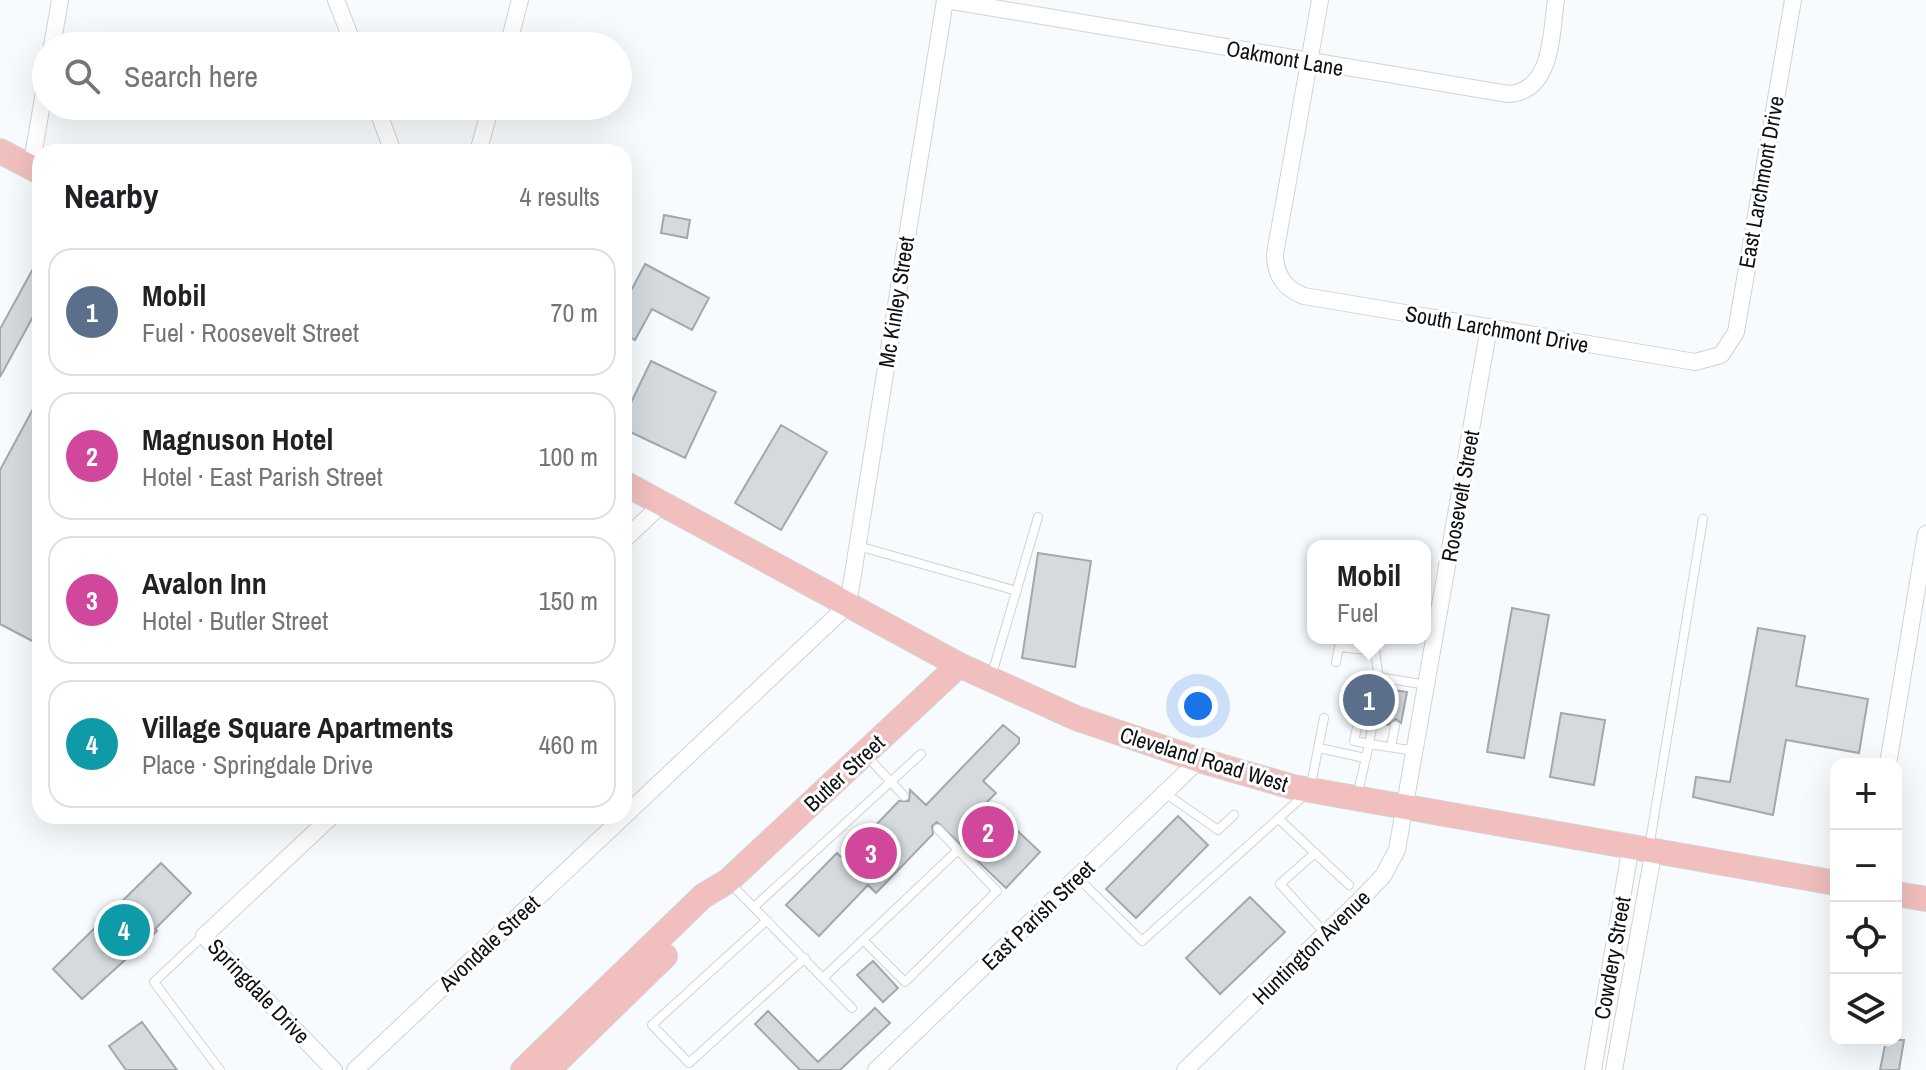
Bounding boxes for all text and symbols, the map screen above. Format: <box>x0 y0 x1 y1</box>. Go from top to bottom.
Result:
search box <box>32 32 632 120</box>
street label: Oakmont Lane <box>1224 33 1346 83</box>
icon: search <box>60 54 104 98</box>
text: Search here <box>124 56 258 96</box>
street label: East Larchmont Drive <box>1731 93 1791 271</box>
text: Nearby <box>64 173 159 219</box>
text: 4 results <box>519 179 600 214</box>
street label: Mc Kinley Street <box>871 234 921 370</box>
text: Mobil <box>142 275 206 315</box>
text: 1 <box>86 295 98 330</box>
text: 70 m <box>551 295 598 330</box>
street label: South Larchmont Drive <box>1403 298 1591 360</box>
text: Fuel · Roosevelt Street <box>142 315 359 350</box>
text: Magnuson Hotel <box>142 419 333 459</box>
street label: Roosevelt Street <box>1434 428 1486 564</box>
text: 2 <box>86 439 98 474</box>
text: 100 m <box>539 439 598 474</box>
text: Hotel · East Parish Street <box>142 459 383 494</box>
popup <box>1307 540 1431 644</box>
text: Mobil <box>1337 555 1401 595</box>
text: Avalon Inn <box>142 563 267 603</box>
text: 3 <box>86 583 98 618</box>
text: 150 m <box>539 583 598 618</box>
text: Fuel <box>1337 595 1378 630</box>
text: Hotel · Butler Street <box>142 603 328 638</box>
pin: 1 <box>1343 670 1395 730</box>
your location <box>1178 686 1218 726</box>
text: Village Square Apartments <box>142 707 454 747</box>
street label: Cleveland Road West <box>1116 719 1292 799</box>
text: 4 <box>86 727 98 762</box>
text: 460 m <box>539 727 598 762</box>
street label: Butler Street <box>797 728 891 818</box>
text: Place · Springdale Drive <box>142 747 373 782</box>
map controls <box>1830 758 1902 1046</box>
button: + <box>1830 758 1902 830</box>
pin: 2 <box>962 802 1014 862</box>
pin: 3 <box>845 823 897 883</box>
button: − <box>1830 830 1902 902</box>
street label: East Parish Street <box>975 853 1101 977</box>
street label: Huntington Avenue <box>1245 883 1377 1011</box>
street label: Avondale Street <box>431 888 546 998</box>
street label: Cowdery Street <box>1586 894 1638 1022</box>
pin: 4 <box>98 900 150 960</box>
button: locate <box>1830 902 1902 974</box>
street label: Springdale Drive <box>201 932 317 1050</box>
button: layers <box>1830 974 1902 1046</box>

